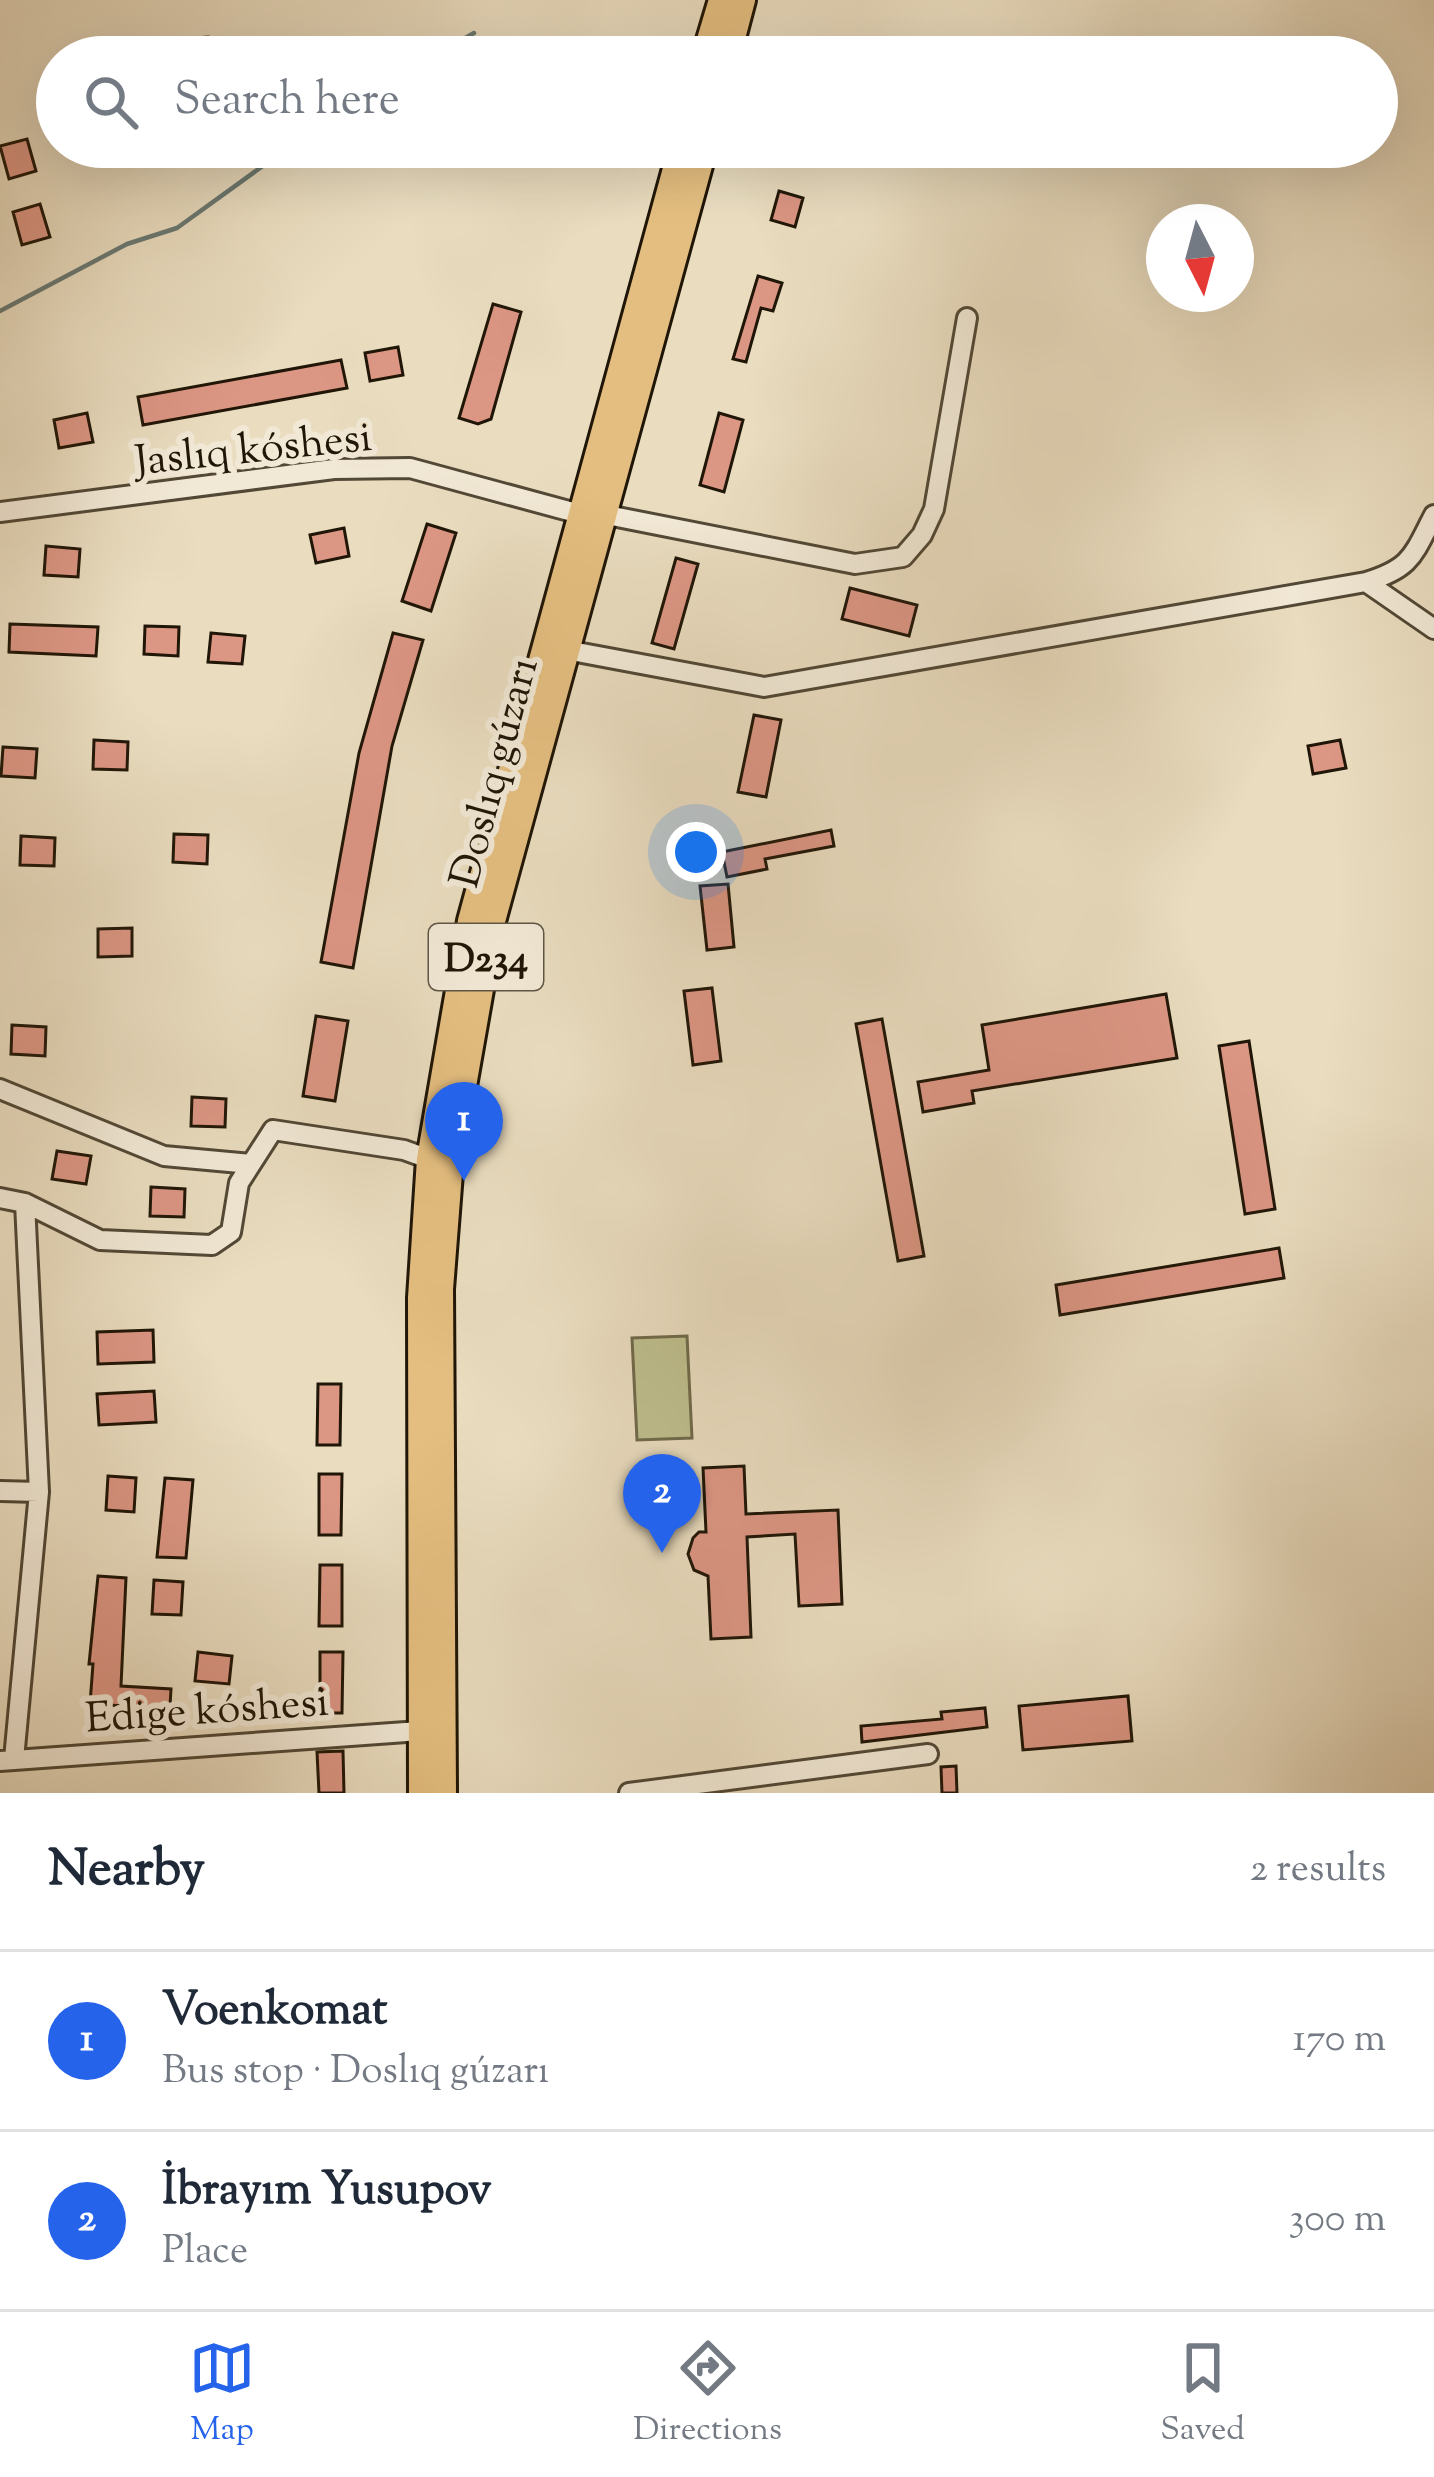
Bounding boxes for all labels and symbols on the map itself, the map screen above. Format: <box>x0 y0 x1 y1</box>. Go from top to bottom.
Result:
north arrow <box>1146 204 1254 312</box>
street label: Jaslıq kóshesi <box>130 410 375 494</box>
street label: Doslıq gúzarı <box>437 652 556 895</box>
your location <box>666 822 726 882</box>
road number: D234 <box>429 924 543 990</box>
pin: 1 <box>425 1082 503 1181</box>
pin: 2 <box>623 1454 701 1553</box>
street label: Edige kóshesi <box>84 1675 331 1751</box>

